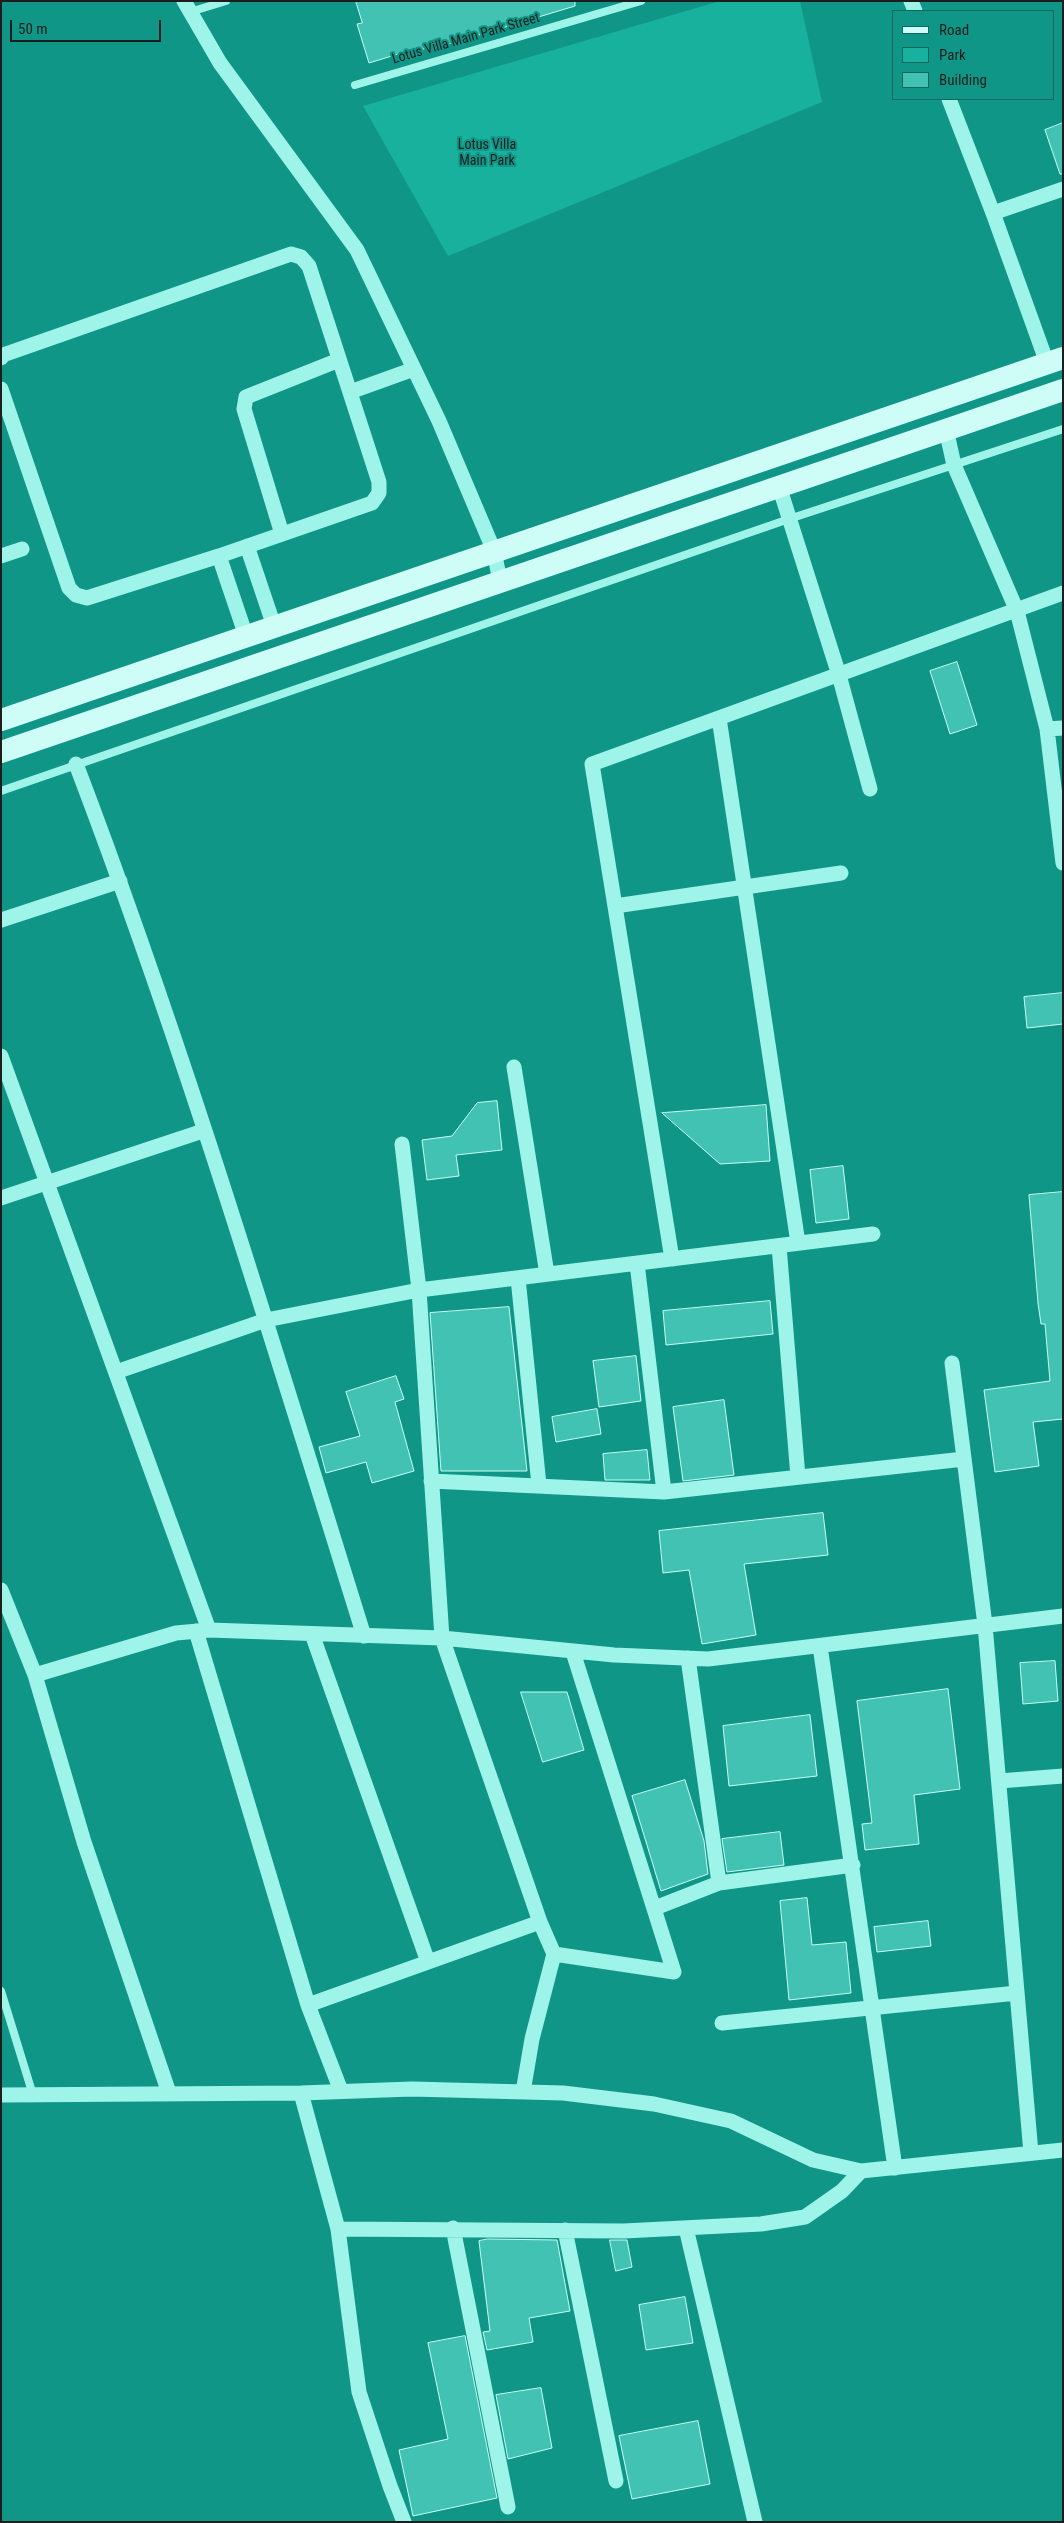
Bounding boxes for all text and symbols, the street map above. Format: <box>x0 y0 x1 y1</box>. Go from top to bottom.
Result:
scale bar <box>12 10 164 42</box>
street label: Lotus Villa Main Park Street <box>390 10 542 68</box>
legend <box>892 10 1054 100</box>
text: 50 m <box>18 20 48 38</box>
text: Road <box>939 21 969 39</box>
text: Park <box>939 46 966 64</box>
text: Building <box>939 71 987 89</box>
park label: Lotus Villa Main Park <box>458 137 516 170</box>

